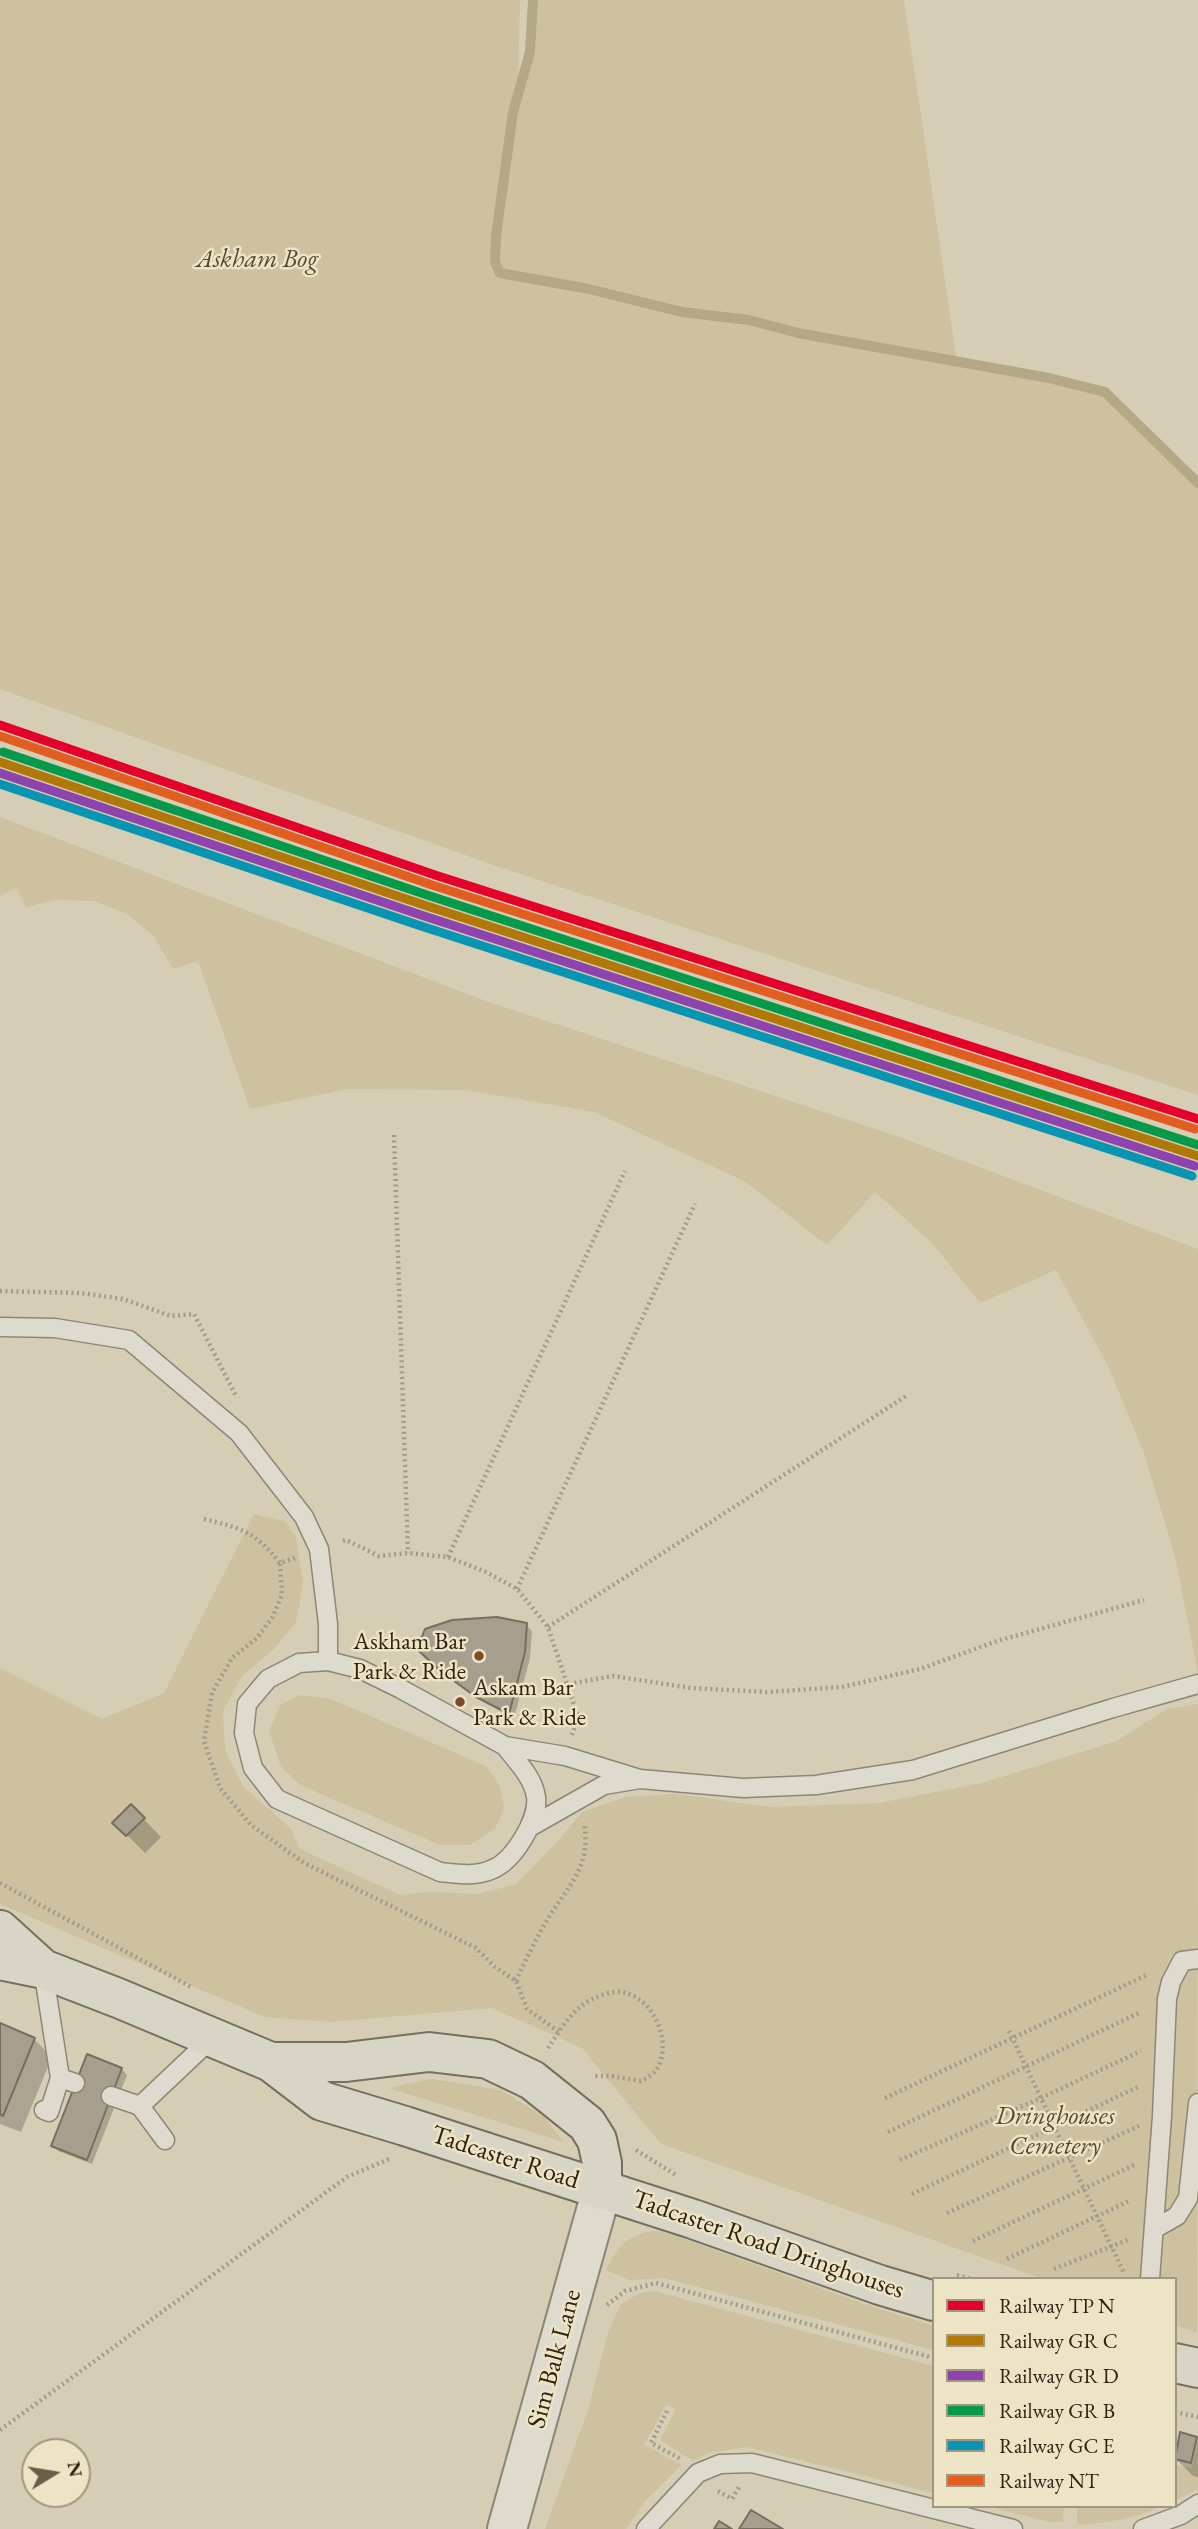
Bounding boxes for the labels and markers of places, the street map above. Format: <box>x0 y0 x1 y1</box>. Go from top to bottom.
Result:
place label: Askham Bar Park & Ride <box>353 1628 466 1684</box>
marker: Askham Bar Park & Ride <box>472 1649 486 1663</box>
place label: Askam Bar Park & Ride <box>473 1674 586 1730</box>
marker: Askam Bar Park & Ride <box>453 1695 467 1709</box>

